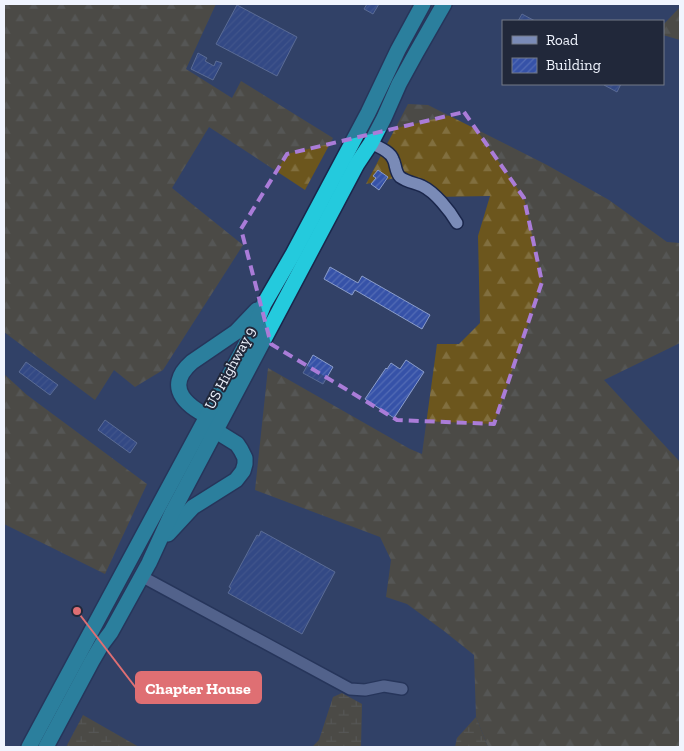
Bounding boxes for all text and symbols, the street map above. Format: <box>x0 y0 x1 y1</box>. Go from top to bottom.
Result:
legend <box>502 20 664 85</box>
text: Road <box>546 31 579 49</box>
text: Building <box>546 56 601 74</box>
street label: US Highway 9 <box>201 324 259 412</box>
callout: Chapter House <box>136 672 261 703</box>
text: Chapter House <box>145 679 251 698</box>

